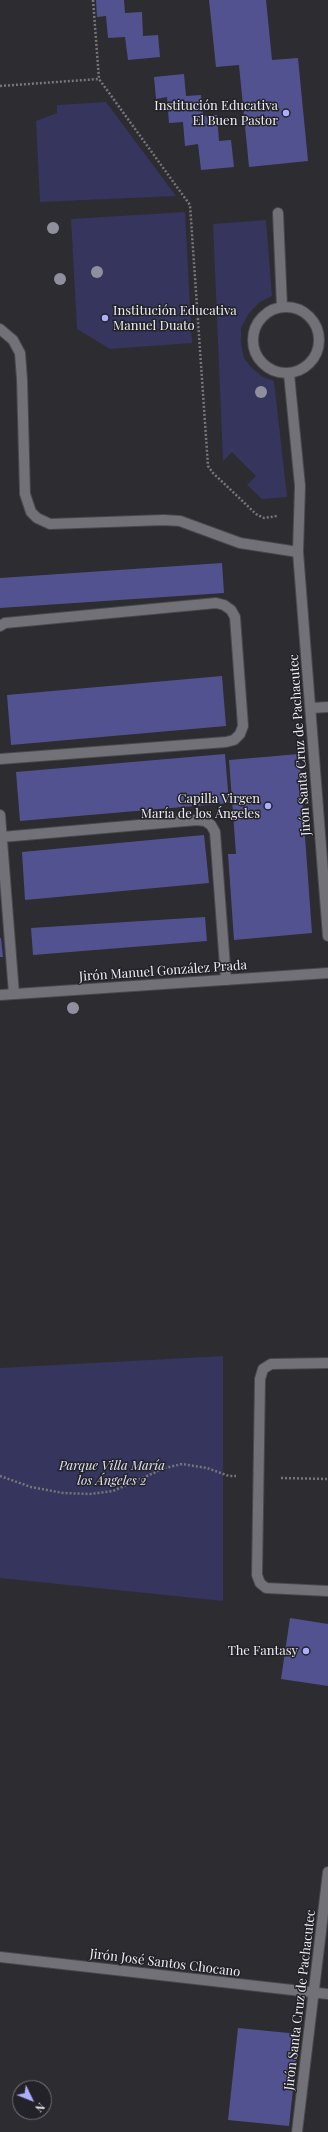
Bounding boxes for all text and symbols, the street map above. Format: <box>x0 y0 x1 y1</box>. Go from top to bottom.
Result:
place label: Institución Educativa El Buen Pastor <box>154 98 278 129</box>
marker: Institución Educativa El Buen Pastor <box>281 108 291 118</box>
place label: Institución Educativa Manuel Duato <box>113 303 237 334</box>
marker: Institución Educativa Manuel Duato <box>100 313 110 323</box>
street label: Jirón Santa Cruz de Pachacutec <box>286 654 314 836</box>
place label: Capilla Virgen María de los Ángeles <box>141 791 260 822</box>
marker: Capilla Virgen María de los Ángeles <box>263 801 273 811</box>
street label: Jirón Manuel González Prada <box>78 957 248 985</box>
park label: Parque Villa María los Ángeles 2 <box>59 1458 165 1489</box>
place label: The Fantasy <box>228 1643 298 1659</box>
marker: The Fantasy <box>301 1646 311 1656</box>
street label: Jirón Santa Cruz de Pachacutec <box>281 1909 319 2091</box>
street label: Jirón José Santos Chocano <box>89 1946 241 1980</box>
north arrow <box>12 2080 52 2120</box>
text: N <box>32 2100 49 2116</box>

